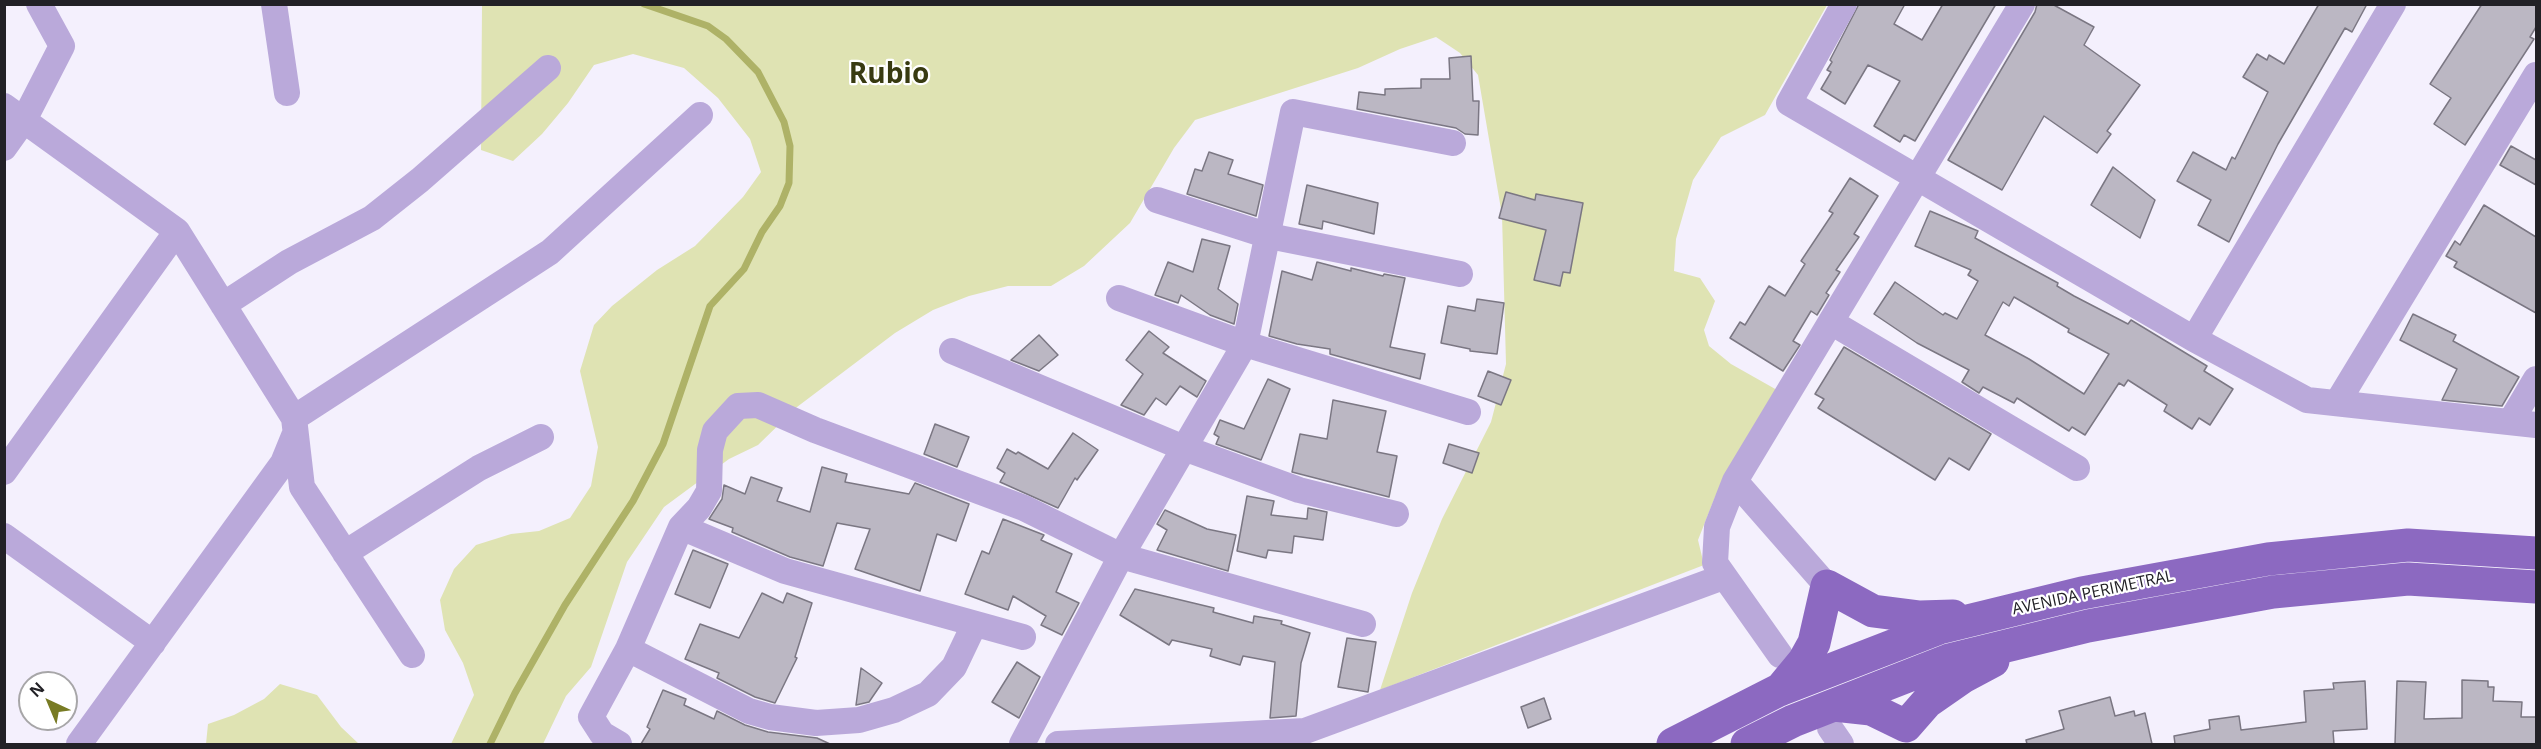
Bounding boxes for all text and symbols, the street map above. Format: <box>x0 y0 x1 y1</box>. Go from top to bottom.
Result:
district label: Rubio <box>849 58 929 92</box>
street label: AVENIDA PERIMETRAL <box>2011 567 2175 619</box>
north arrow <box>18 671 78 731</box>
text: N <box>25 677 49 702</box>

